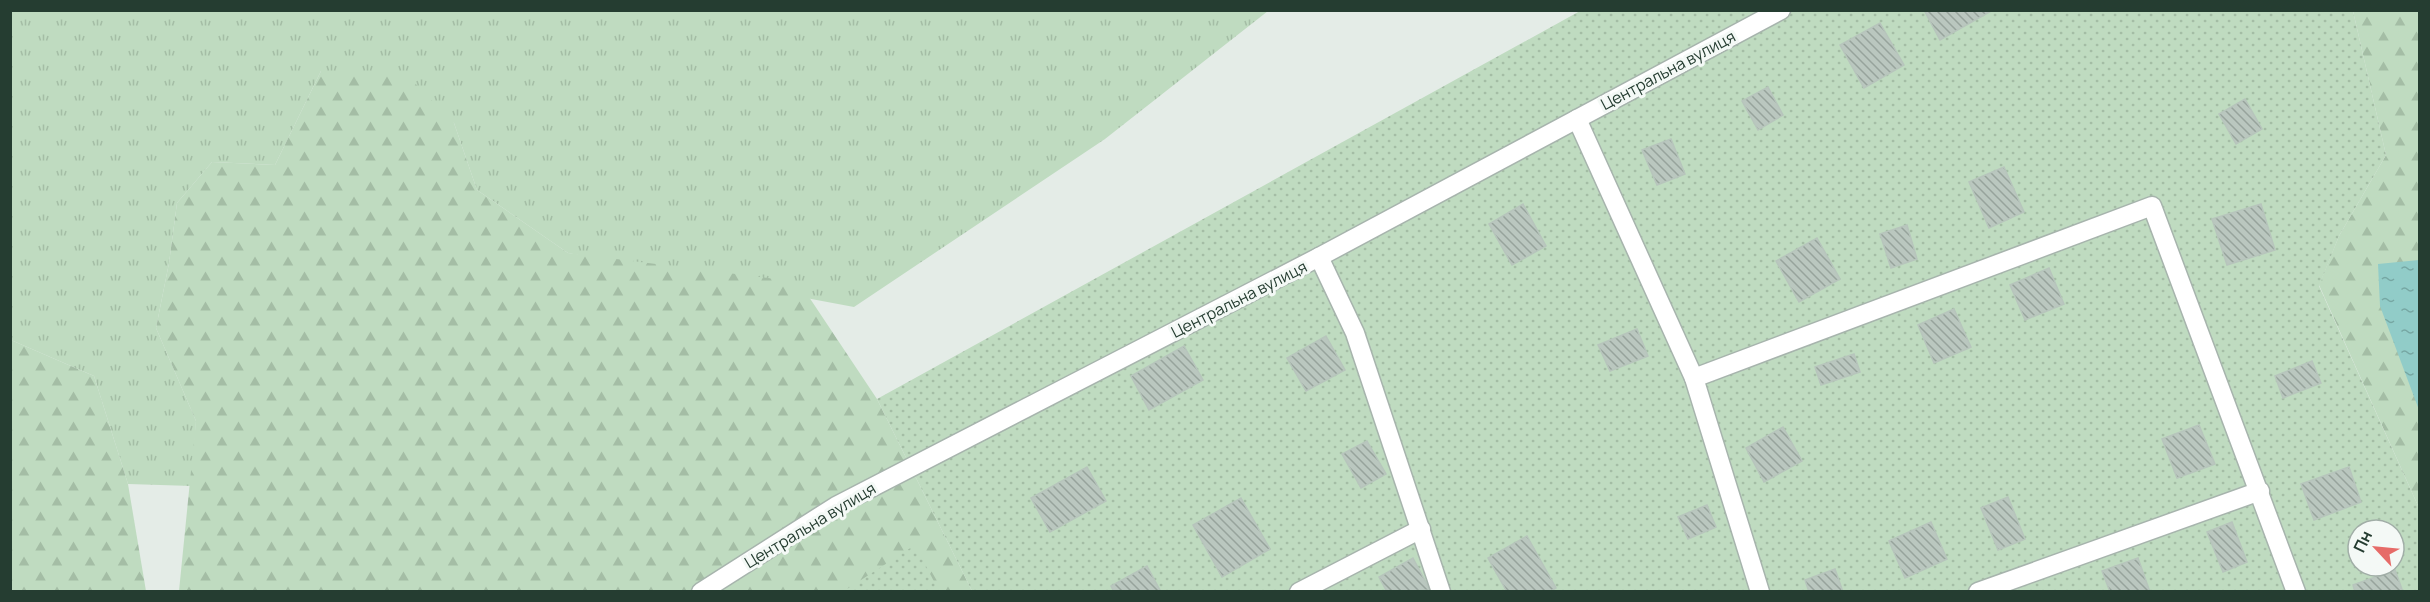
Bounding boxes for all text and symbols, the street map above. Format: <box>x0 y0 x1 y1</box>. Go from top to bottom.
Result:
street label: Центральна вулиця <box>1597 25 1739 115</box>
street label: Центральна вулиця <box>1167 255 1311 343</box>
street label: Центральна вулиця <box>740 477 880 573</box>
north arrow <box>2346 518 2406 578</box>
text: Пн <box>2348 527 2377 556</box>

